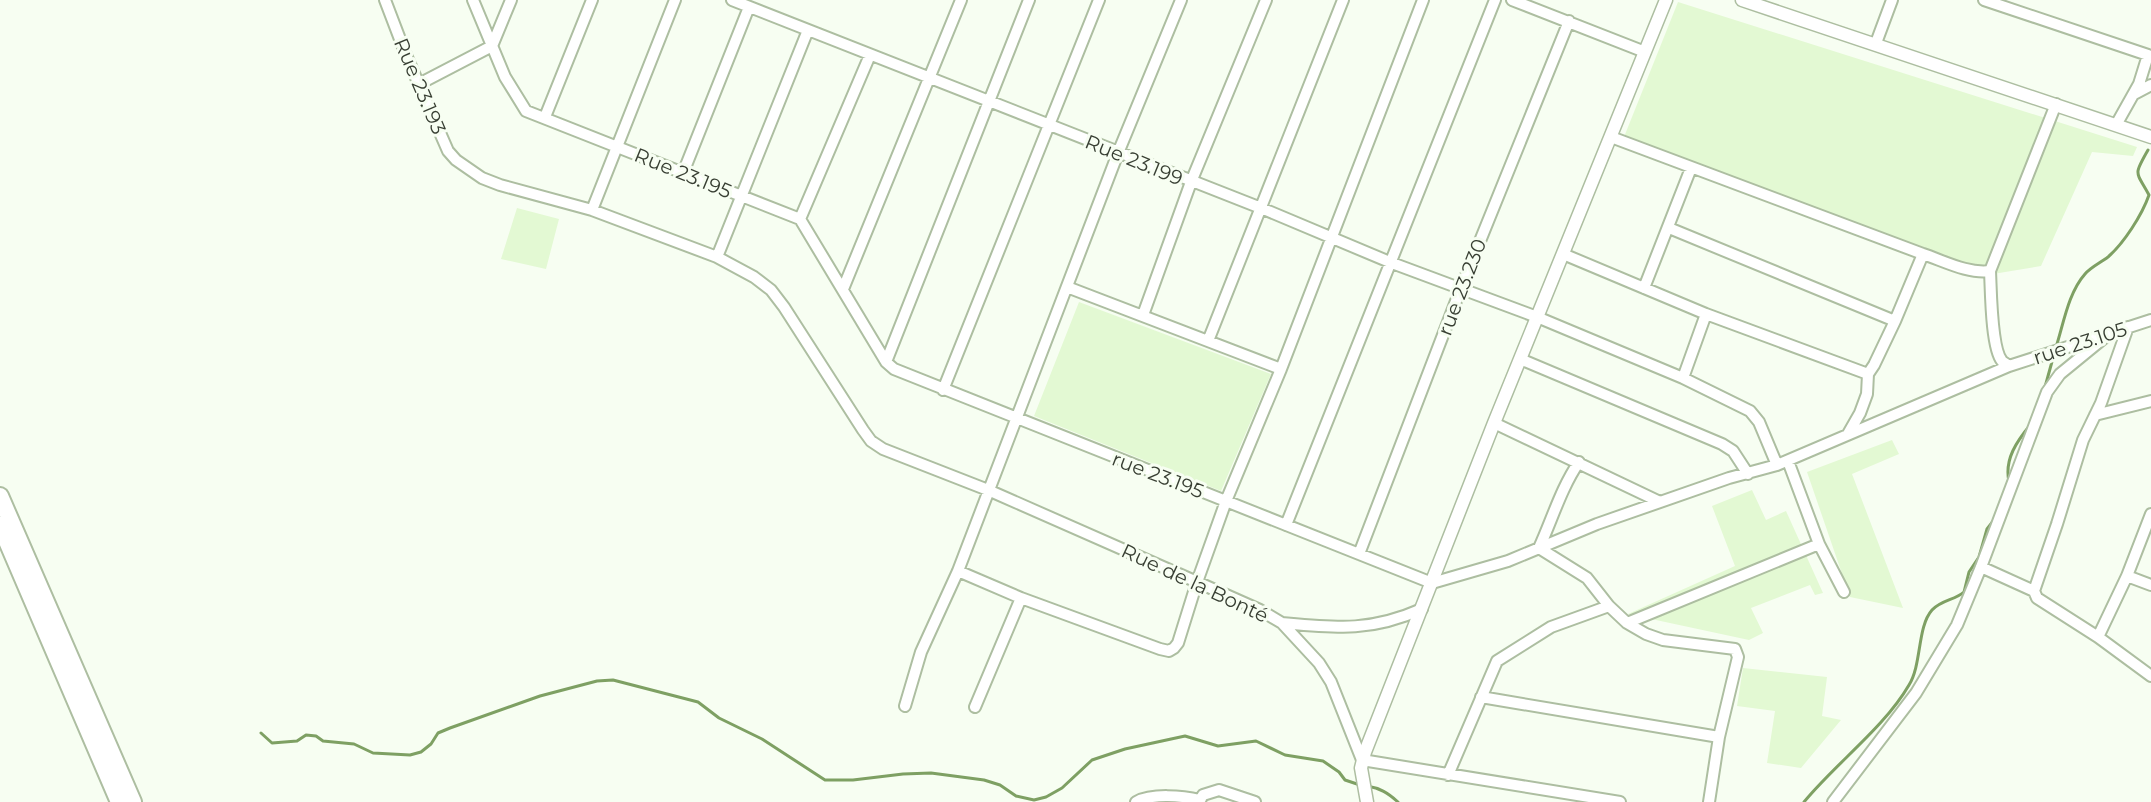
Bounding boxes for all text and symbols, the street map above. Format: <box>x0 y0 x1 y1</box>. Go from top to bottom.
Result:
street label: Rue 23.193 <box>389 34 451 138</box>
street label: Rue 23.199 <box>1082 129 1186 191</box>
street label: Rue 23.195 <box>631 143 735 203</box>
street label: rue 23.230 <box>1433 235 1491 339</box>
street label: rue 23.105 <box>2030 317 2130 369</box>
street label: rue 23.195 <box>1109 447 1207 503</box>
street label: Rue de la Bonté <box>1118 538 1272 628</box>

